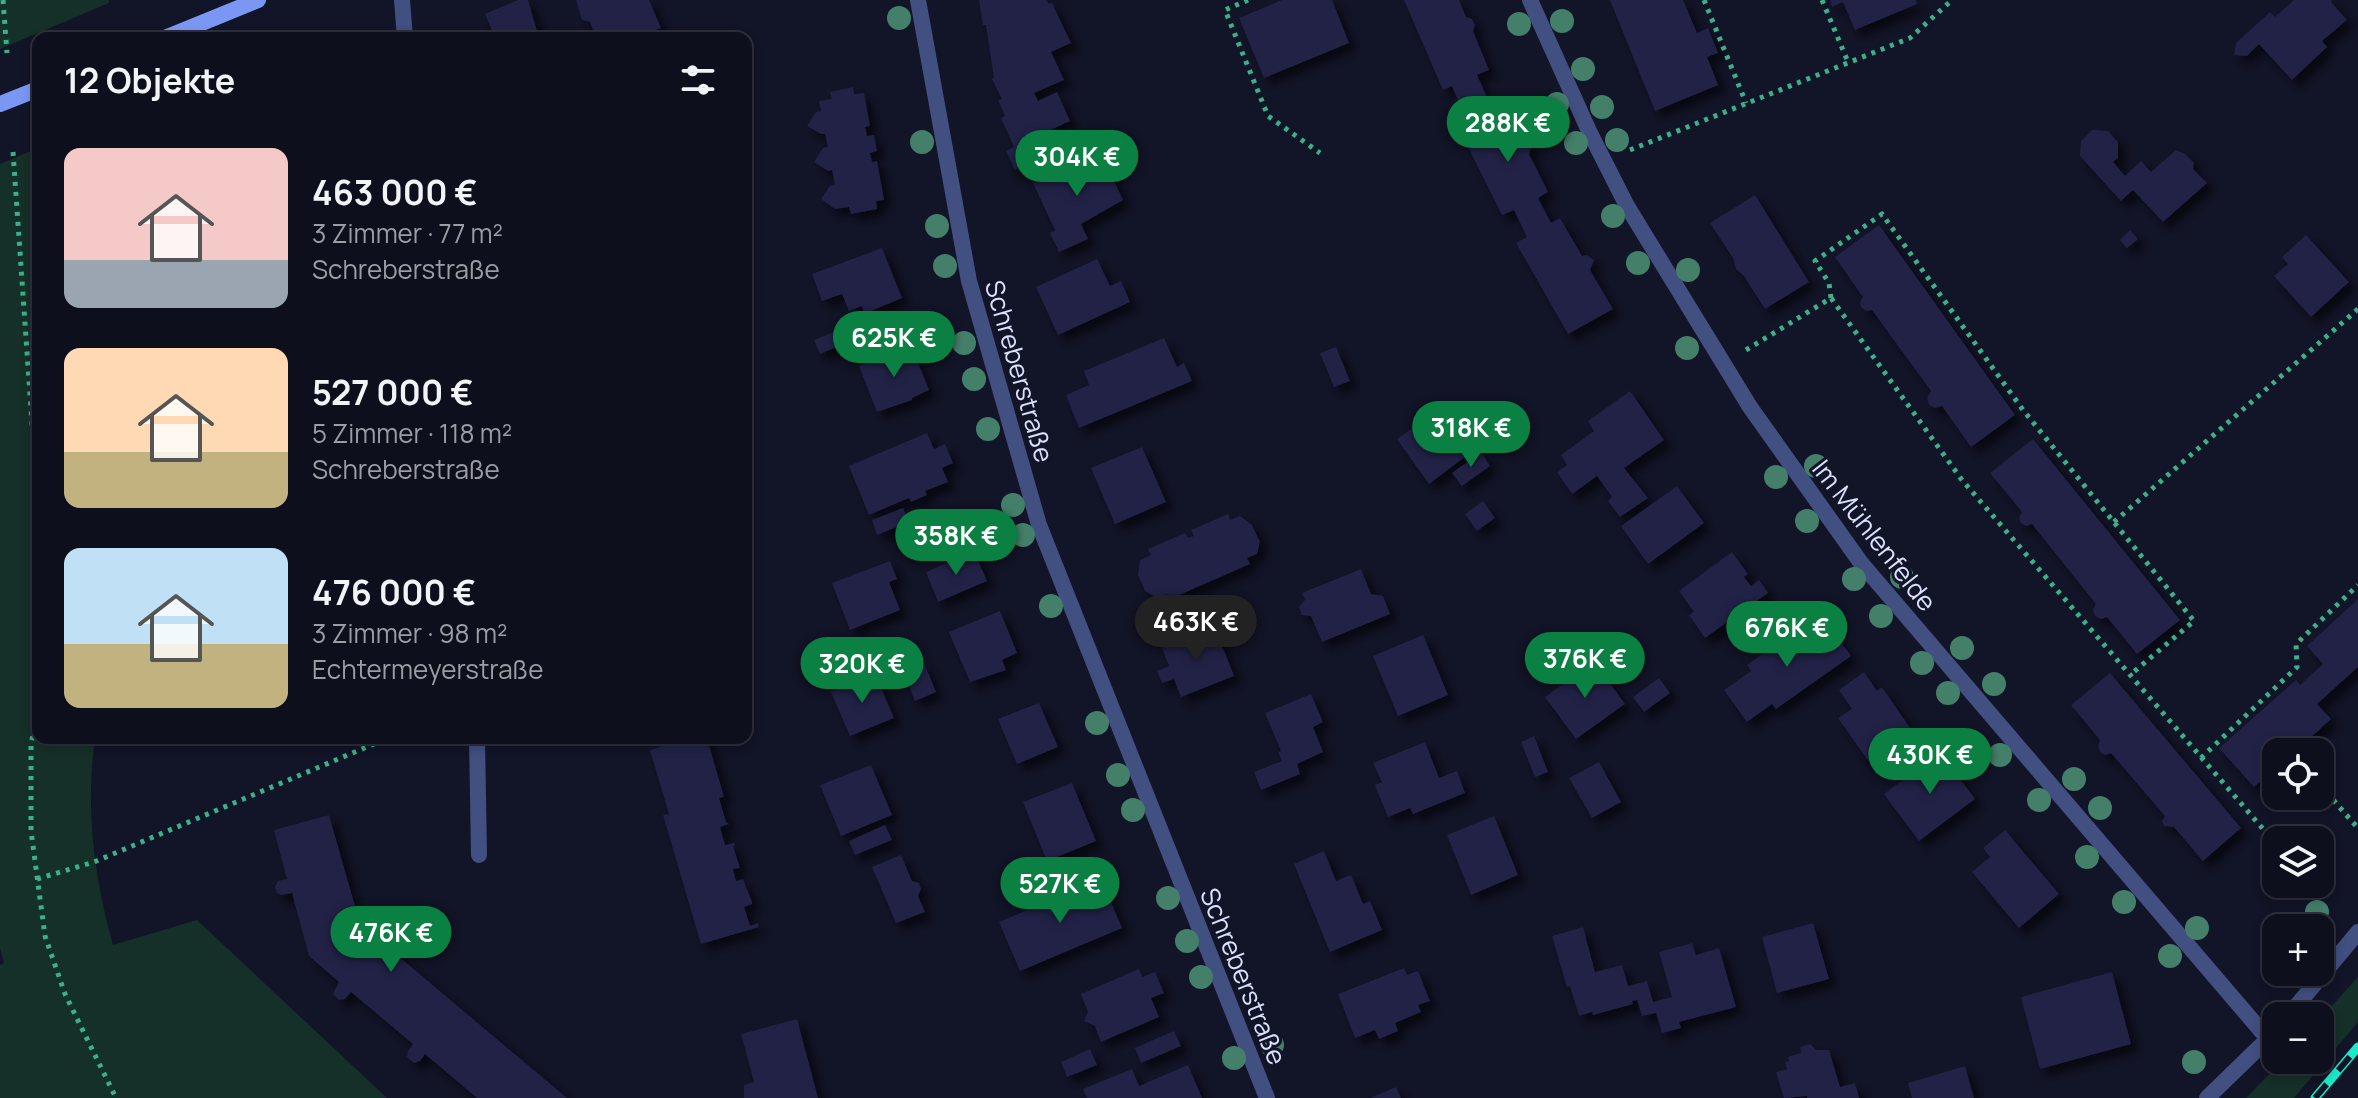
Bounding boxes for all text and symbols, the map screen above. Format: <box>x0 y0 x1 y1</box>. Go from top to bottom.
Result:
text: 12 Objekte <box>64 57 235 103</box>
icon: filters <box>676 58 720 102</box>
pin: 288K € <box>1443 96 1573 164</box>
text: 288K € <box>1465 104 1551 140</box>
pin: 304K € <box>1012 130 1142 198</box>
text: 304K € <box>1033 138 1121 174</box>
text: 463 000 € <box>312 169 478 215</box>
icon: home <box>128 180 224 276</box>
text: 3 Zimmer · 77 m² <box>312 215 503 251</box>
text: Schreberstraße <box>312 251 500 287</box>
street label: Schreberstraße <box>977 276 1063 466</box>
pin: 625K € <box>829 311 959 379</box>
text: 625K € <box>851 319 937 355</box>
text: 527 000 € <box>312 369 473 415</box>
icon: home <box>128 380 224 476</box>
pin: 318K € <box>1406 401 1536 469</box>
text: 318K € <box>1430 409 1512 445</box>
text: 5 Zimmer · 118 m² <box>312 415 512 451</box>
text: Schreberstraße <box>312 451 500 487</box>
street label: Im Mühlenfelde <box>1804 452 1946 618</box>
pin: 358K € <box>891 509 1021 577</box>
text: 358K € <box>913 517 999 553</box>
text: 476 000 € <box>312 569 476 615</box>
icon: home <box>128 580 224 676</box>
pin: 463K € <box>1131 595 1261 663</box>
pin: 676K € <box>1722 601 1852 669</box>
text: 463K € <box>1153 603 1239 639</box>
text: 676K € <box>1744 609 1830 645</box>
text: 3 Zimmer · 98 m² <box>312 615 507 651</box>
pin: 376K € <box>1520 632 1650 700</box>
pin: 320K € <box>797 637 927 705</box>
text: 376K € <box>1543 640 1627 676</box>
text: 320K € <box>819 645 905 681</box>
text: Echtermeyerstraße <box>312 651 543 687</box>
pin: 430K € <box>1865 728 1995 796</box>
text: 430K € <box>1886 736 1974 772</box>
map controls <box>2262 738 2334 1074</box>
button: locate <box>2262 738 2334 810</box>
button: layers <box>2262 826 2334 898</box>
pin: 527K € <box>995 857 1125 925</box>
text: 527K € <box>1018 865 1102 901</box>
street label: Schreberstraße <box>1192 882 1296 1070</box>
pin: 476K € <box>326 906 456 974</box>
text: 476K € <box>348 914 434 950</box>
button: + <box>2262 914 2334 986</box>
button: − <box>2262 1002 2334 1074</box>

